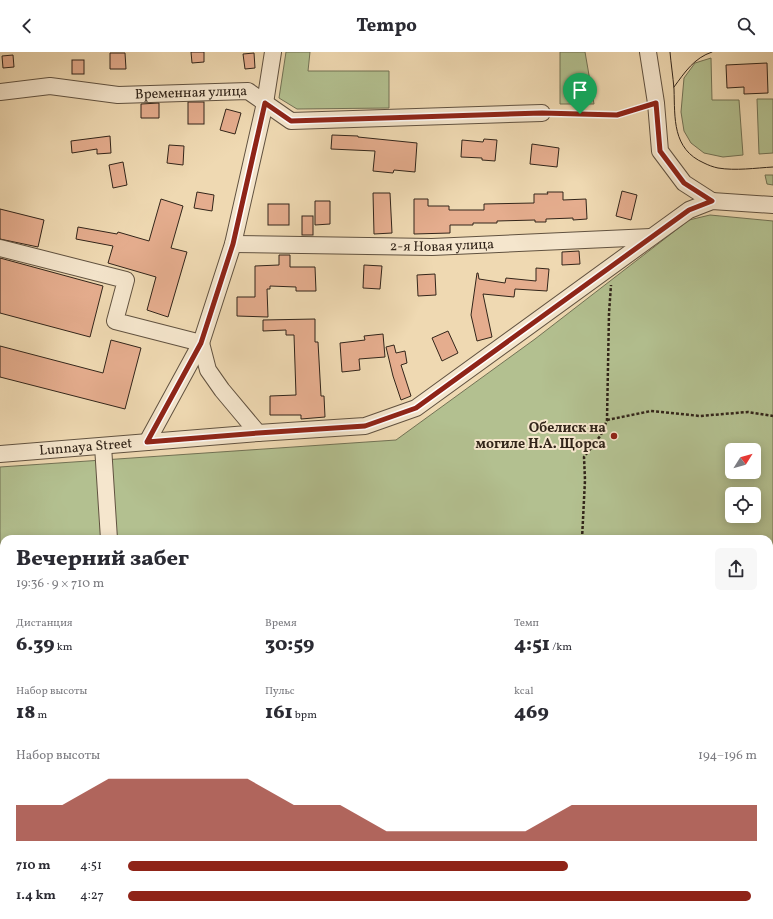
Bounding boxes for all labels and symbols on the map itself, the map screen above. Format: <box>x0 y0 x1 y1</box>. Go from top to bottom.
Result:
pin <box>563 73 597 114</box>
street label: Временная улица <box>135 82 247 104</box>
street label: 2-я Новая улица <box>390 235 495 257</box>
place label: Обелиск на могиле Н.А. Щорса <box>476 419 606 454</box>
marker: Обелиск на могиле Н.А. Щорса <box>609 431 619 441</box>
street label: Lunnaya Street <box>39 434 133 460</box>
north arrow <box>725 443 761 479</box>

